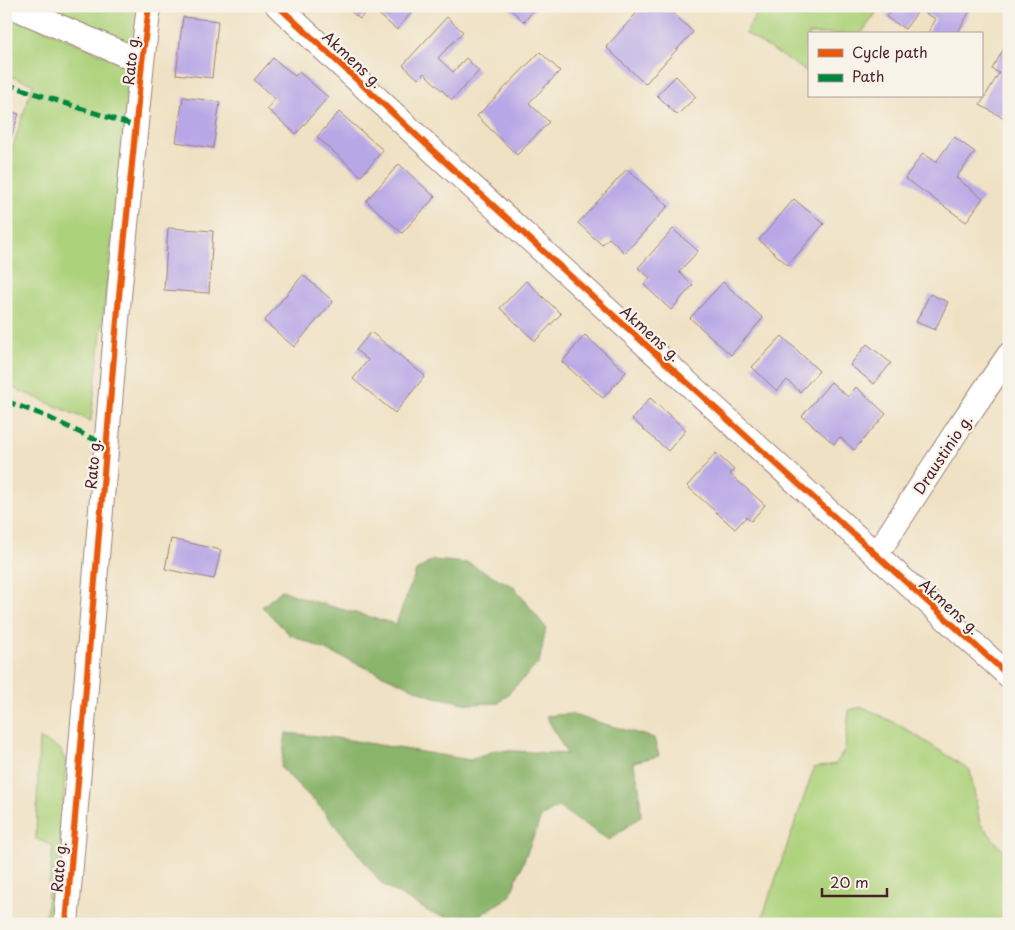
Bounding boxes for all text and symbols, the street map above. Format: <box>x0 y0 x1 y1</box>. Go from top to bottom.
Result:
street label: Akmens g. <box>318 25 388 93</box>
legend <box>808 32 982 98</box>
street label: Rato g. <box>116 34 144 86</box>
text: Cycle path <box>852 40 928 63</box>
text: Path <box>852 64 884 87</box>
street label: Akmens g. <box>616 300 686 366</box>
street label: Draustinio g. <box>907 409 977 499</box>
street label: Rato g. <box>78 438 106 490</box>
street label: Akmens g. <box>915 573 985 639</box>
street label: Rato g. <box>44 841 72 893</box>
scale bar <box>822 865 888 897</box>
text: 20 m <box>830 870 869 893</box>

